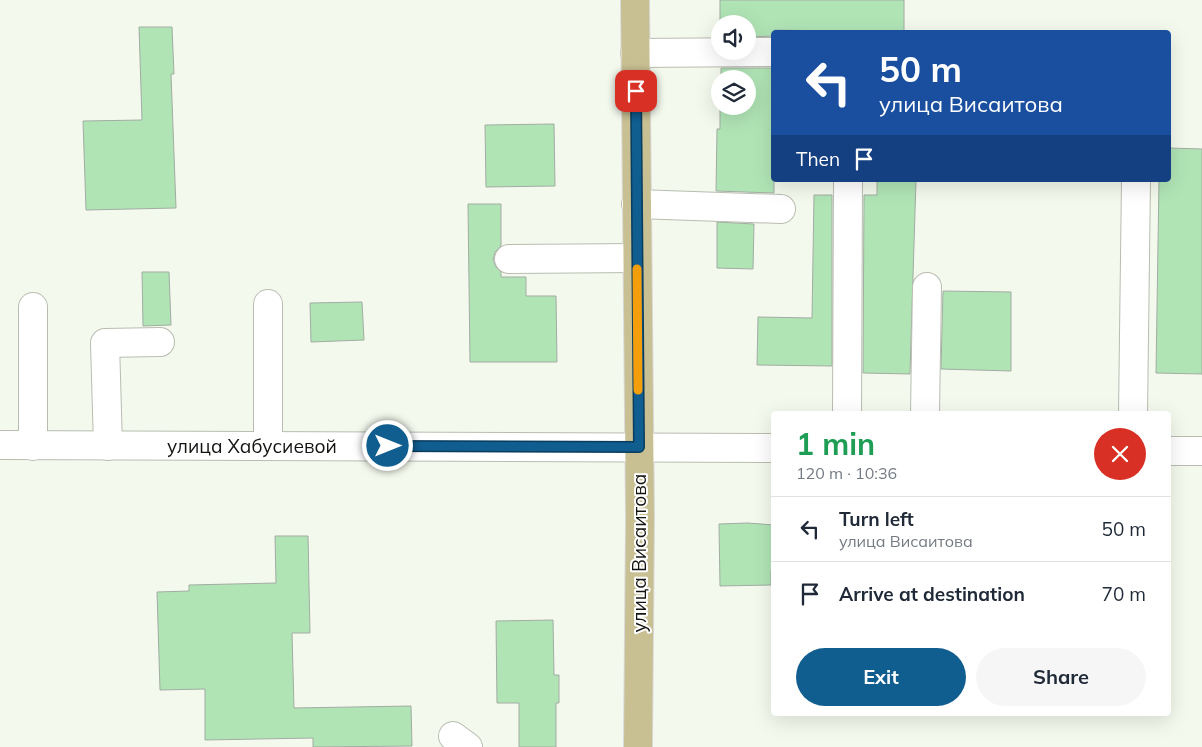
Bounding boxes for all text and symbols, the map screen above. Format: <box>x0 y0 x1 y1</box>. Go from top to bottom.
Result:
map controls <box>711 15 756 115</box>
button: sound <box>711 15 756 60</box>
text: 50 m <box>879 47 962 91</box>
icon: left <box>796 50 861 115</box>
pin <box>615 70 657 112</box>
button: layers <box>711 70 756 115</box>
icon: arrive <box>622 77 650 105</box>
text: улица Висаитова <box>879 90 1063 118</box>
icon: arrive <box>850 145 878 173</box>
text: Then <box>796 147 840 171</box>
position arrow <box>361 419 413 471</box>
text: 1 min <box>796 425 875 463</box>
button: close <box>1094 428 1146 480</box>
street label: улица Хабусиевой <box>167 434 337 458</box>
text: 120 m · 10:36 <box>796 463 897 483</box>
street label: улица Висаитова <box>627 474 651 632</box>
text: Turn left <box>839 507 914 531</box>
icon: left <box>796 515 824 543</box>
text: 50 m <box>1102 517 1146 541</box>
text: улица Висаитова <box>839 531 973 551</box>
icon: arrive <box>796 580 824 608</box>
text: Arrive at destination <box>839 582 1025 606</box>
text: 70 m <box>1102 582 1146 606</box>
button: Exit <box>796 648 966 706</box>
button: Share <box>976 648 1146 706</box>

